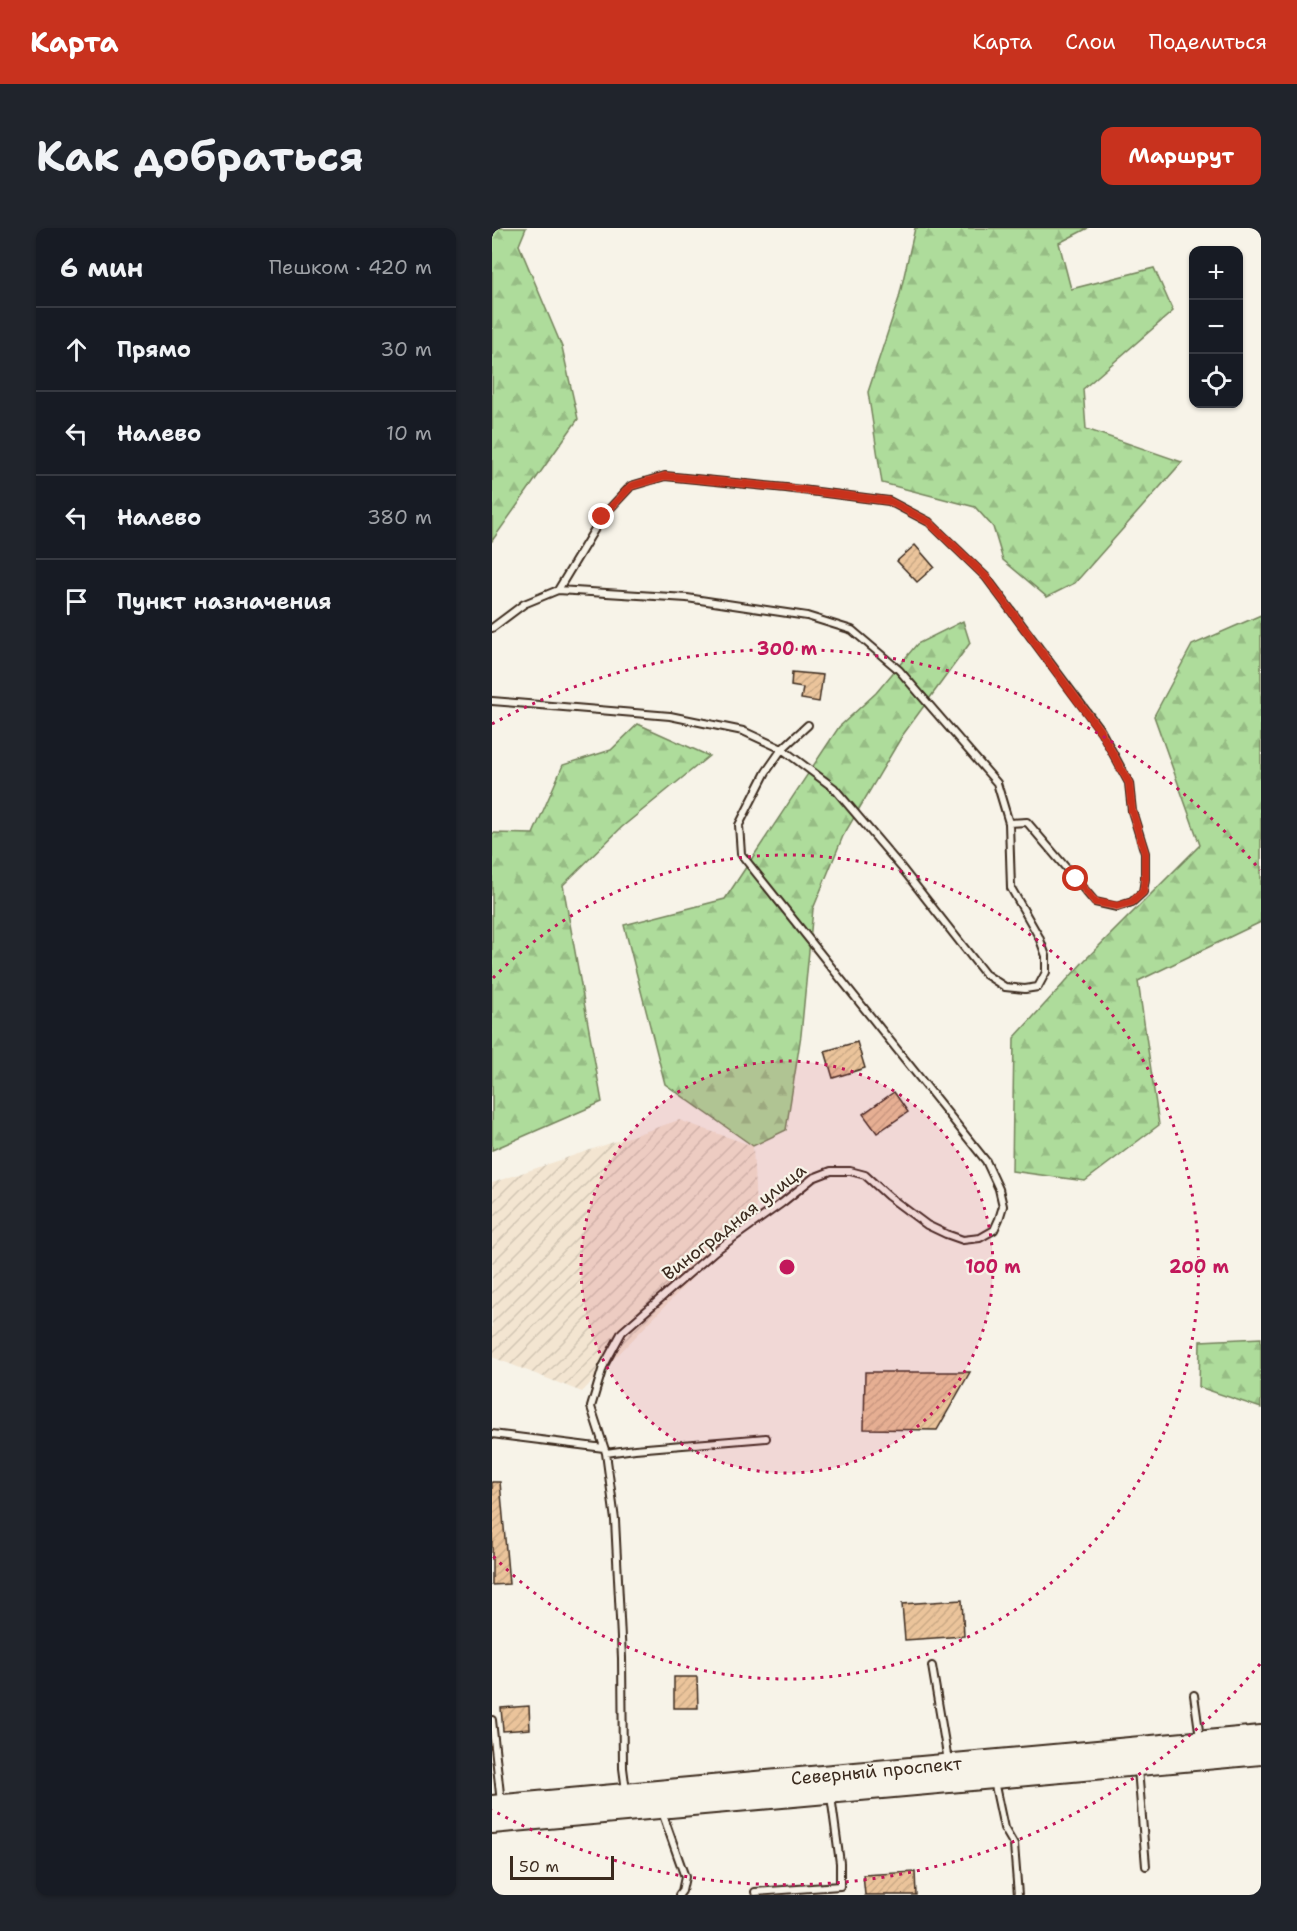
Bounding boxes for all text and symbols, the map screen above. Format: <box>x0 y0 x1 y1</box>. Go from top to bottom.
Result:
text: Карта <box>30 23 119 61</box>
text: Карта <box>972 28 1032 56</box>
text: Слои <box>1065 28 1116 56</box>
text: Поделиться <box>1149 28 1267 56</box>
button: Маршрут <box>1101 127 1261 185</box>
text: Как добраться <box>36 128 364 184</box>
map controls <box>1189 246 1243 408</box>
button: + <box>1189 246 1243 300</box>
text: 6 мин <box>60 250 143 285</box>
text: Пешком · 420 m <box>269 254 432 280</box>
button: − <box>1189 300 1243 354</box>
icon: ahead <box>60 333 93 366</box>
text: Прямо <box>117 335 191 364</box>
text: 30 m <box>380 336 432 362</box>
button: locate <box>1189 354 1243 408</box>
icon: left <box>60 417 93 450</box>
text: Налево <box>117 419 201 448</box>
text: 10 m <box>386 420 432 446</box>
icon: left <box>60 501 93 534</box>
text: Налево <box>117 503 201 532</box>
route end <box>588 503 614 529</box>
text: 380 m <box>367 504 432 530</box>
icon: arrive <box>60 585 93 618</box>
text: Пункт назначения <box>117 587 331 616</box>
text: 300 m <box>757 637 818 661</box>
route start <box>1062 865 1088 891</box>
street label: Виноградная улица <box>657 1158 811 1286</box>
text: 100 m <box>965 1255 1021 1279</box>
text: 200 m <box>1169 1255 1230 1279</box>
centre of rings <box>777 1257 797 1277</box>
street label: Северный проспект <box>790 1751 964 1791</box>
scale bar <box>510 1853 614 1880</box>
text: 50 m <box>519 1856 559 1877</box>

